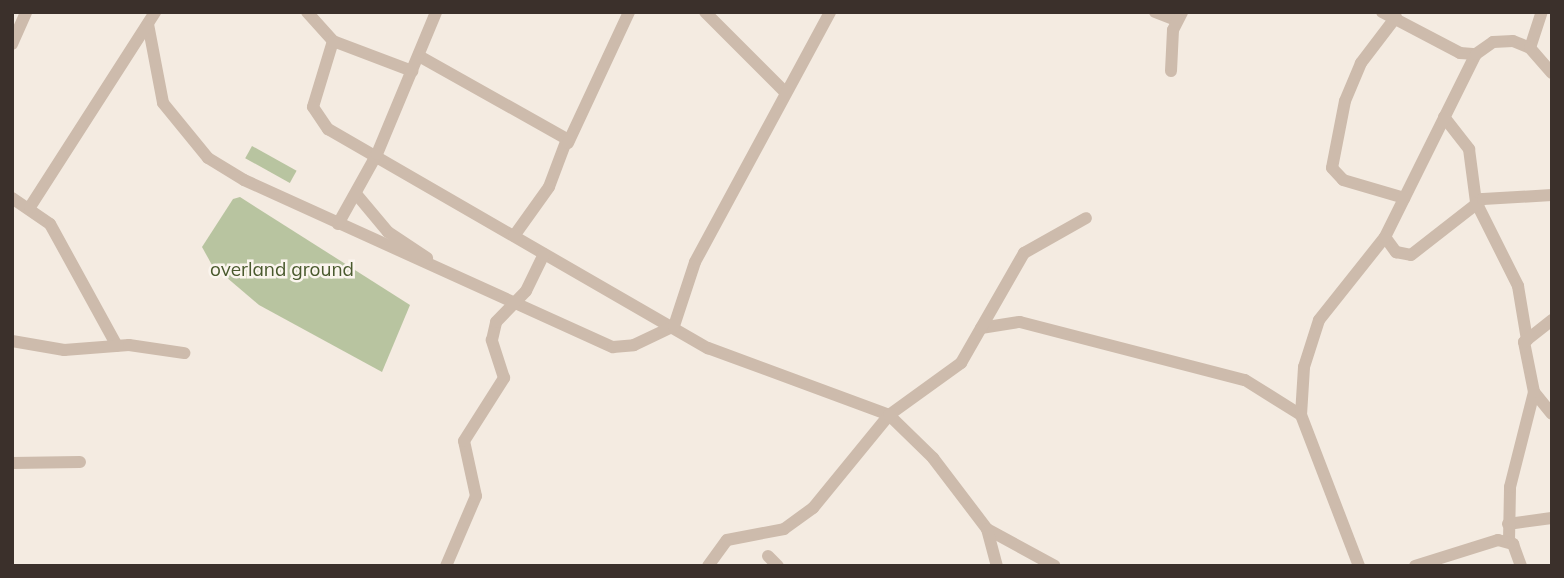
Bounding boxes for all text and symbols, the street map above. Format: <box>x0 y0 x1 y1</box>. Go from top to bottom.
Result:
park label: overland ground <box>210 259 354 281</box>

